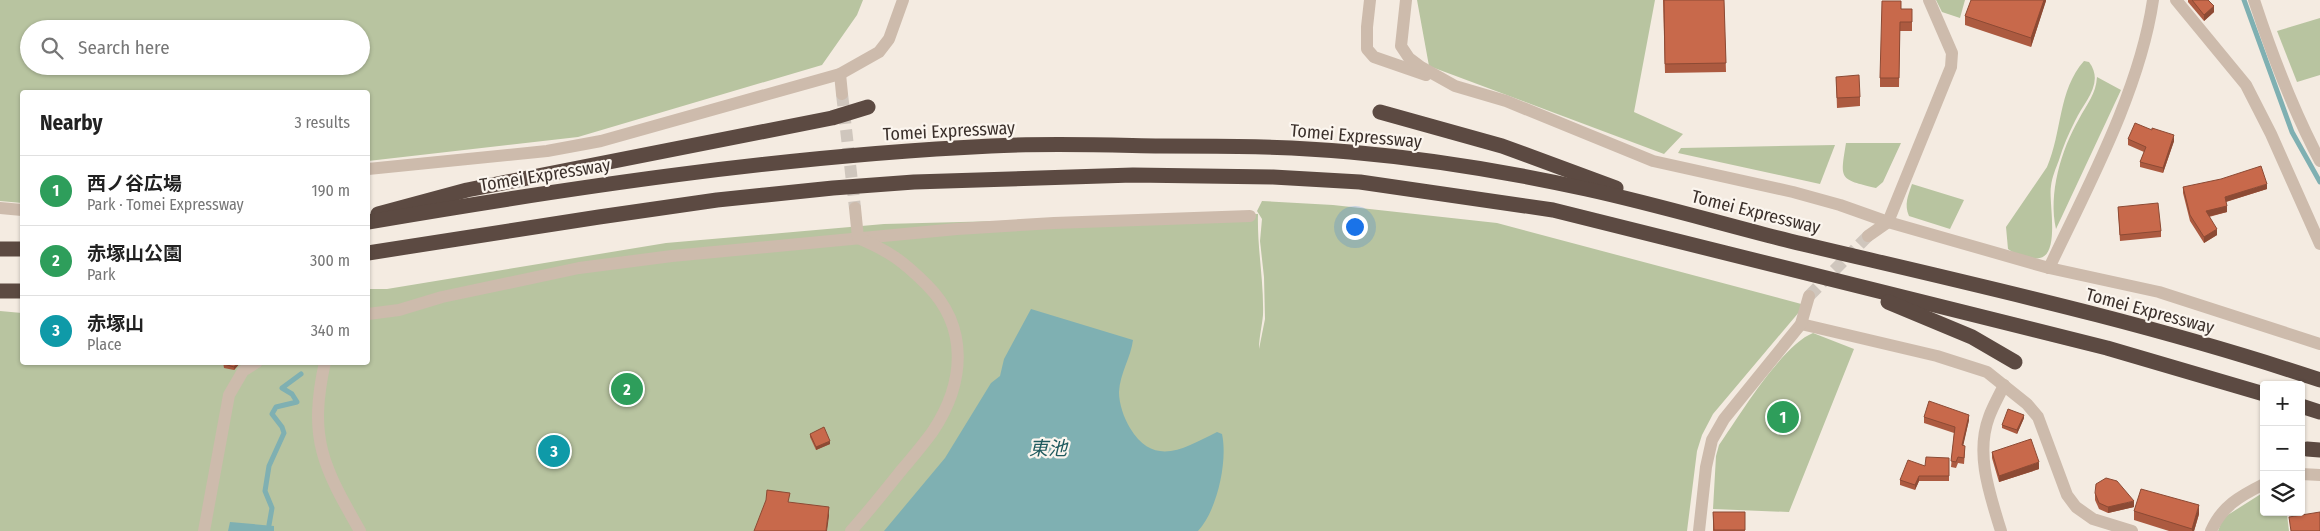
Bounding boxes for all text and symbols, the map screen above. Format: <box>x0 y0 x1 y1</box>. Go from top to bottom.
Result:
search box <box>20 20 370 75</box>
icon: search <box>38 34 66 62</box>
text: Search here <box>78 36 170 59</box>
text: Nearby <box>40 110 102 136</box>
text: 3 results <box>294 113 350 132</box>
street label: Tomei Expressway <box>882 117 1016 145</box>
street label: Tomei Expressway <box>1289 119 1423 153</box>
street label: Tomei Expressway <box>478 154 612 196</box>
text: 西ノ谷広場 <box>87 172 182 195</box>
text: 1 <box>53 181 59 200</box>
text: 190 m <box>312 181 350 200</box>
street label: Tomei Expressway <box>1689 185 1823 239</box>
text: Park · Tomei Expressway <box>87 195 244 214</box>
your location <box>1342 214 1368 240</box>
text: 赤塚山公園 <box>87 242 182 265</box>
text: 2 <box>52 251 60 270</box>
text: 300 m <box>310 251 350 270</box>
text: Park <box>87 265 115 284</box>
street label: Tomei Expressway <box>2083 283 2217 339</box>
text: 赤塚山 <box>87 312 144 335</box>
text: 3 <box>52 321 60 340</box>
text: 340 m <box>311 321 350 340</box>
text: Place <box>87 335 122 354</box>
pin: 2 <box>611 370 643 408</box>
map controls <box>2260 381 2305 516</box>
button: + <box>2260 381 2305 426</box>
pin: 1 <box>1767 398 1799 436</box>
button: − <box>2260 426 2305 471</box>
pin: 3 <box>538 432 570 470</box>
water label: 東池 <box>1029 437 1069 460</box>
button: layers <box>2260 471 2305 516</box>

